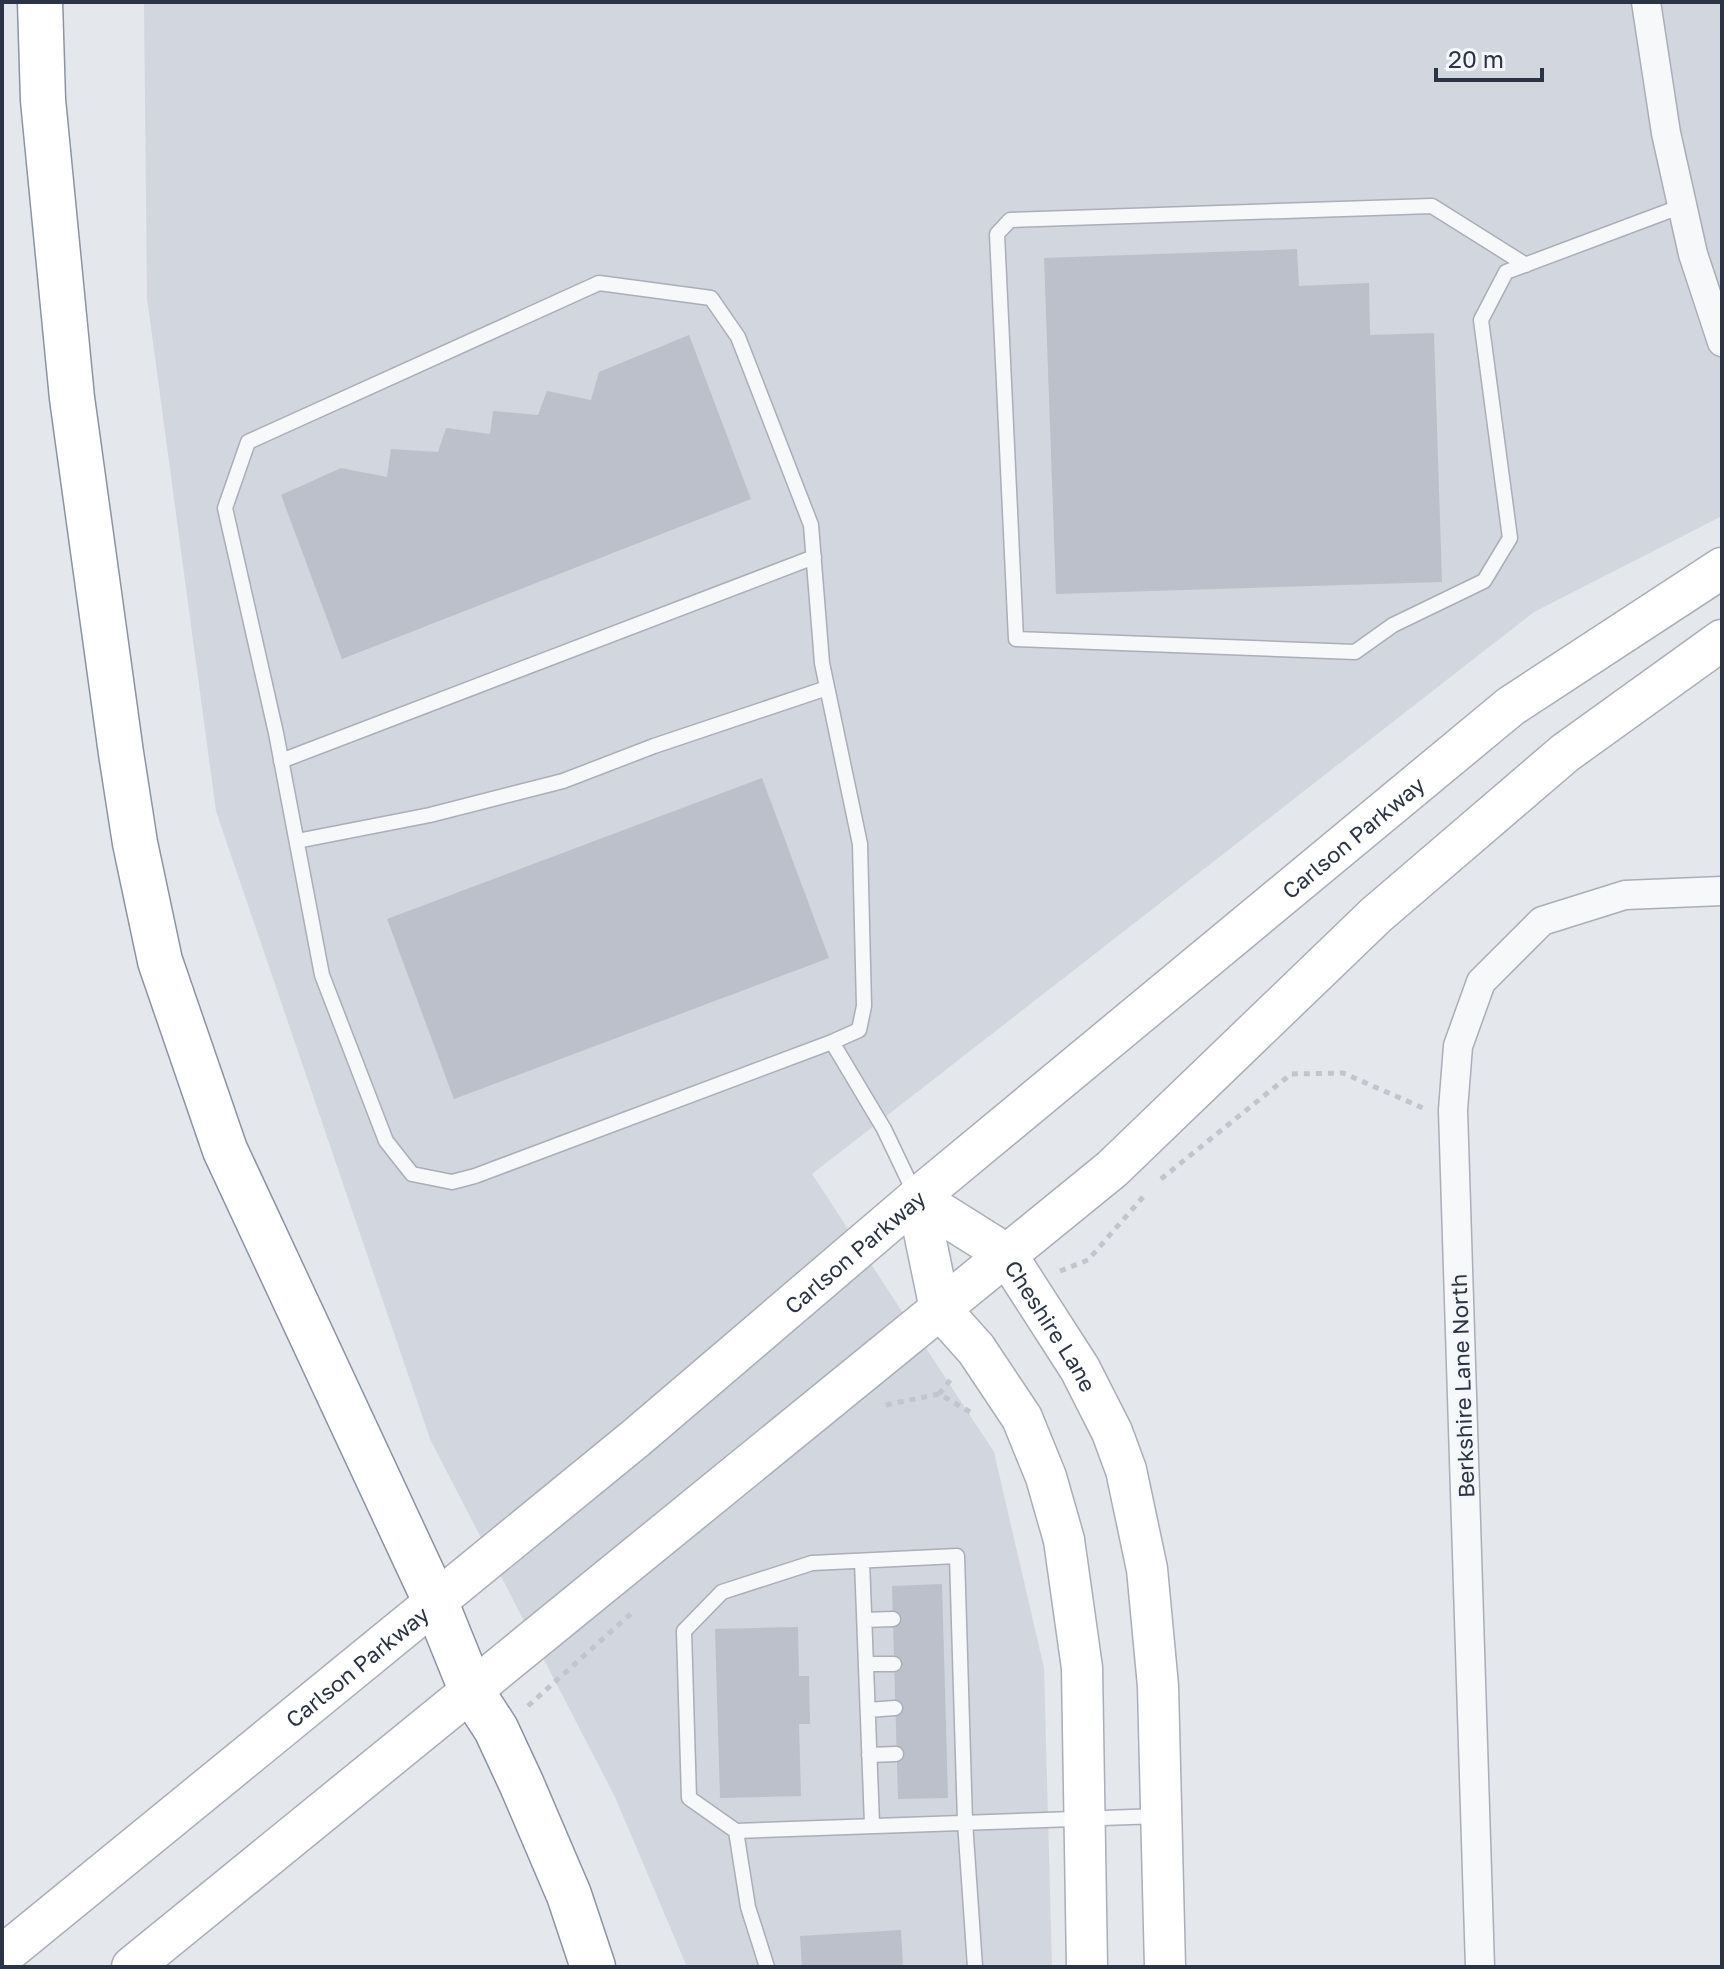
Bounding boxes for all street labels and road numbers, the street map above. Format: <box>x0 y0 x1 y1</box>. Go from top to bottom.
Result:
street label: Carlson Parkway <box>1276 770 1429 904</box>
street label: Carlson Parkway <box>779 1184 930 1319</box>
street label: Cheshire Lane <box>1000 1255 1103 1396</box>
street label: Berkshire Lane North <box>1445 1273 1479 1499</box>
street label: Carlson Parkway <box>280 1600 434 1733</box>

